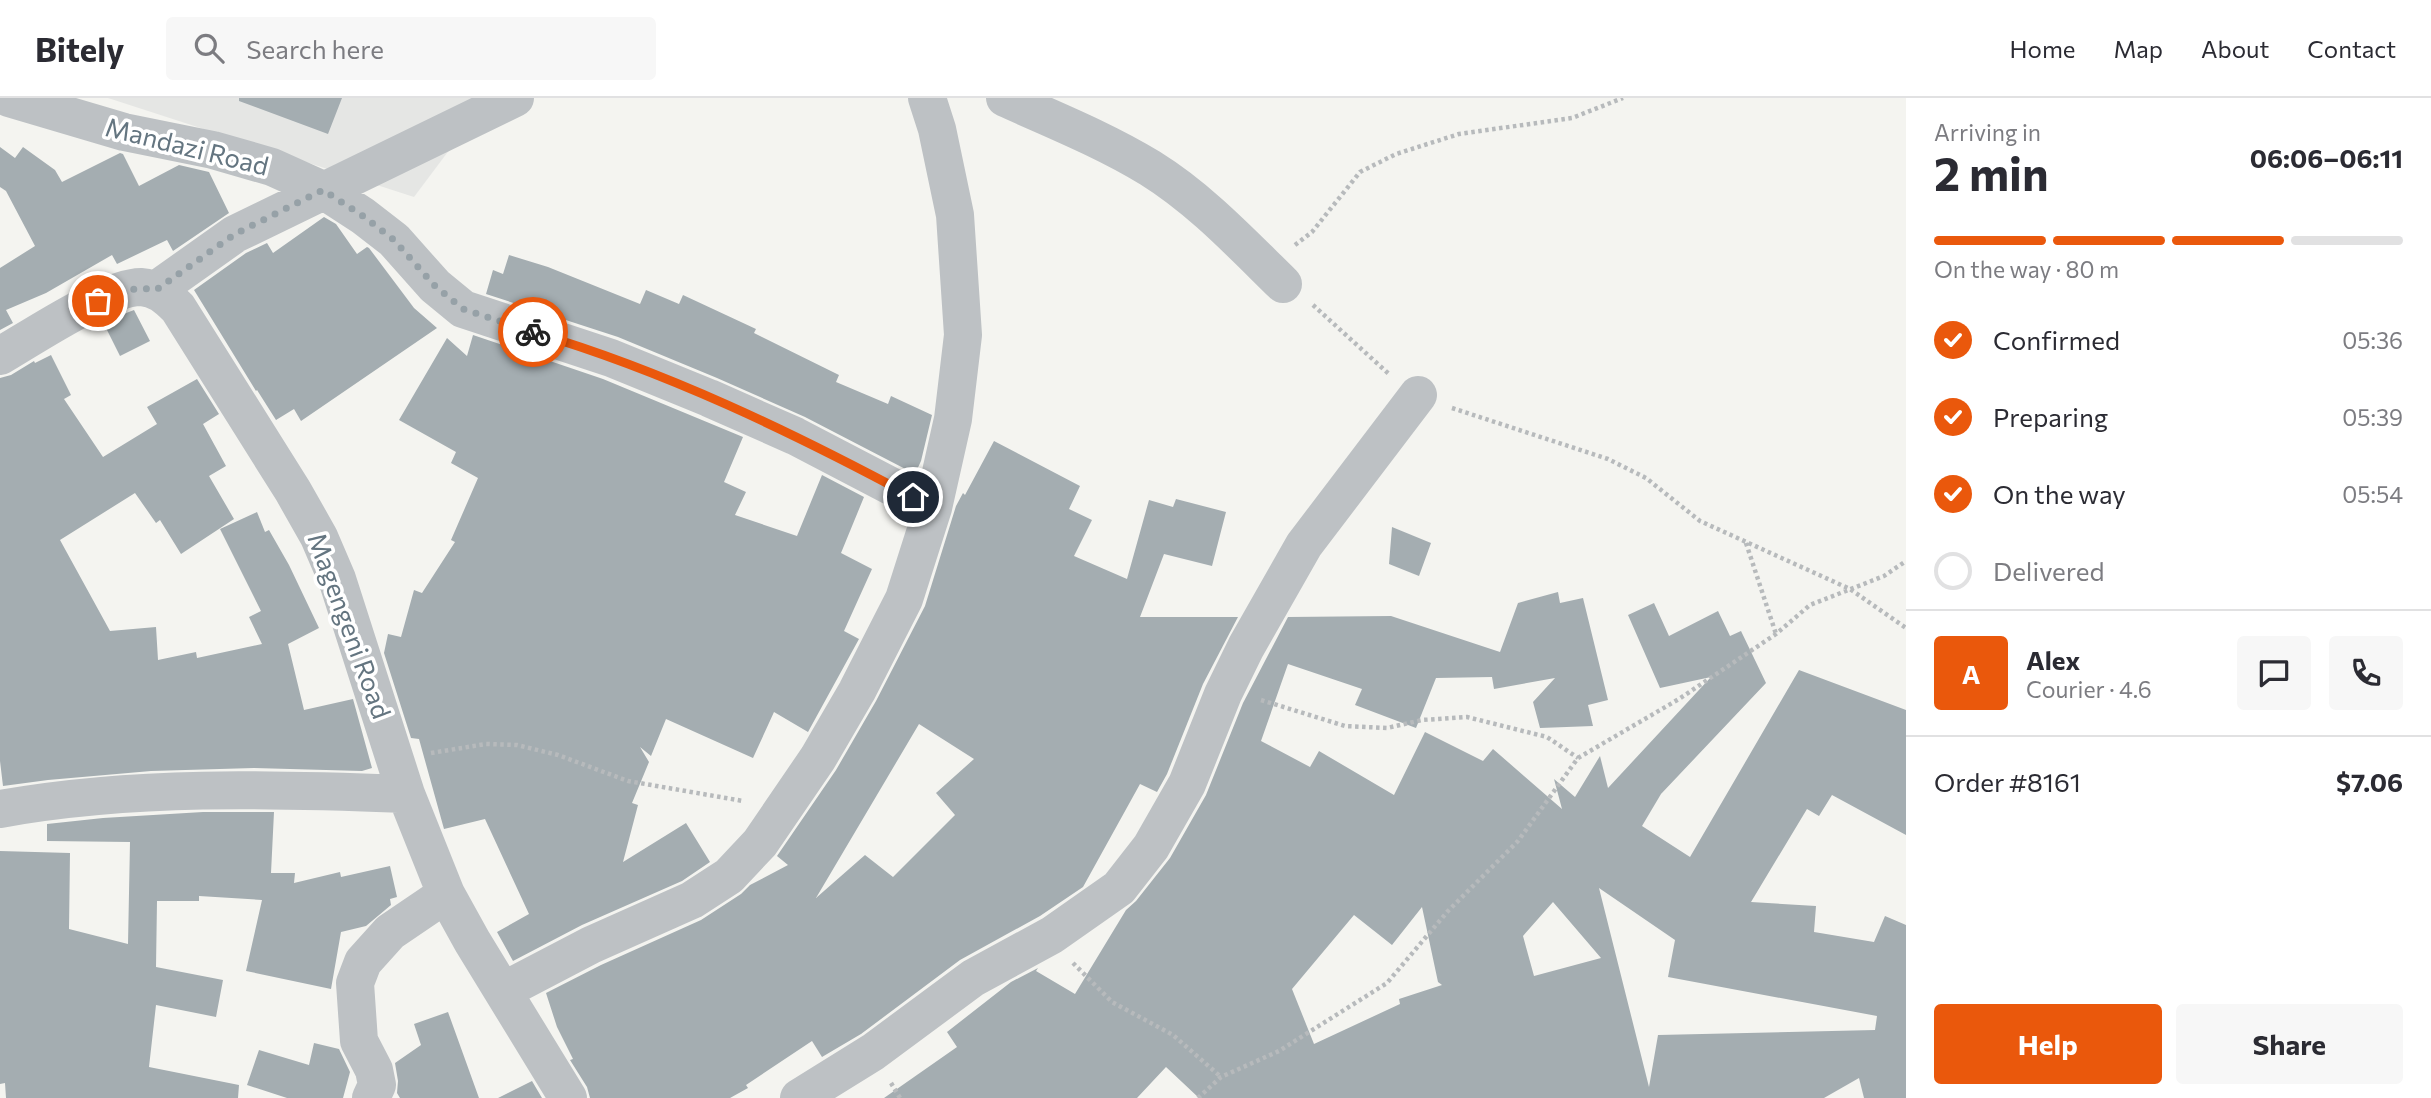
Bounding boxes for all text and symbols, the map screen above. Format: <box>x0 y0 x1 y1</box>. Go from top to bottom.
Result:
search box <box>166 17 656 80</box>
text: Bitely <box>35 28 124 69</box>
icon: search <box>190 29 228 67</box>
text: Search here <box>246 33 384 64</box>
text: Home <box>2010 34 2076 63</box>
text: Map <box>2114 34 2163 63</box>
text: About <box>2201 34 2269 63</box>
text: Contact <box>2307 34 2396 63</box>
street label: Mandazi Road <box>103 110 272 181</box>
text: Arriving in <box>1934 118 2041 146</box>
text: 06:06–06:11 <box>2250 142 2403 173</box>
text: 2 min <box>1934 144 2049 200</box>
text: On the way · 80 m <box>1934 255 2119 283</box>
pin <box>68 271 128 331</box>
icon: bag <box>79 282 117 320</box>
courier <box>498 297 568 367</box>
icon: bike <box>514 313 552 351</box>
icon: check <box>1934 321 1972 359</box>
text: Confirmed <box>1993 324 2120 355</box>
text: 05:36 <box>2342 326 2403 354</box>
icon: check <box>1934 398 1972 436</box>
text: Preparing <box>1993 401 2108 432</box>
text: 05:39 <box>2342 403 2403 431</box>
pin <box>883 467 943 527</box>
icon: check <box>1934 475 1972 513</box>
icon: home <box>894 478 932 516</box>
text: On the way <box>1993 478 2126 509</box>
text: 05:54 <box>2342 480 2403 508</box>
street label: Magengeni Road <box>302 528 398 723</box>
text: Delivered <box>1993 555 2104 586</box>
button: chat <box>2237 636 2311 710</box>
button: phone <box>2329 636 2403 710</box>
text: Alex <box>2026 644 2080 675</box>
text: A <box>1962 658 1980 689</box>
text: Courier · 4.6 <box>2026 675 2152 703</box>
text: Order #8161 <box>1934 766 2081 797</box>
text: $7.06 <box>2336 766 2403 797</box>
button: Help <box>1934 1004 2162 1084</box>
button: Share <box>2176 1004 2403 1084</box>

